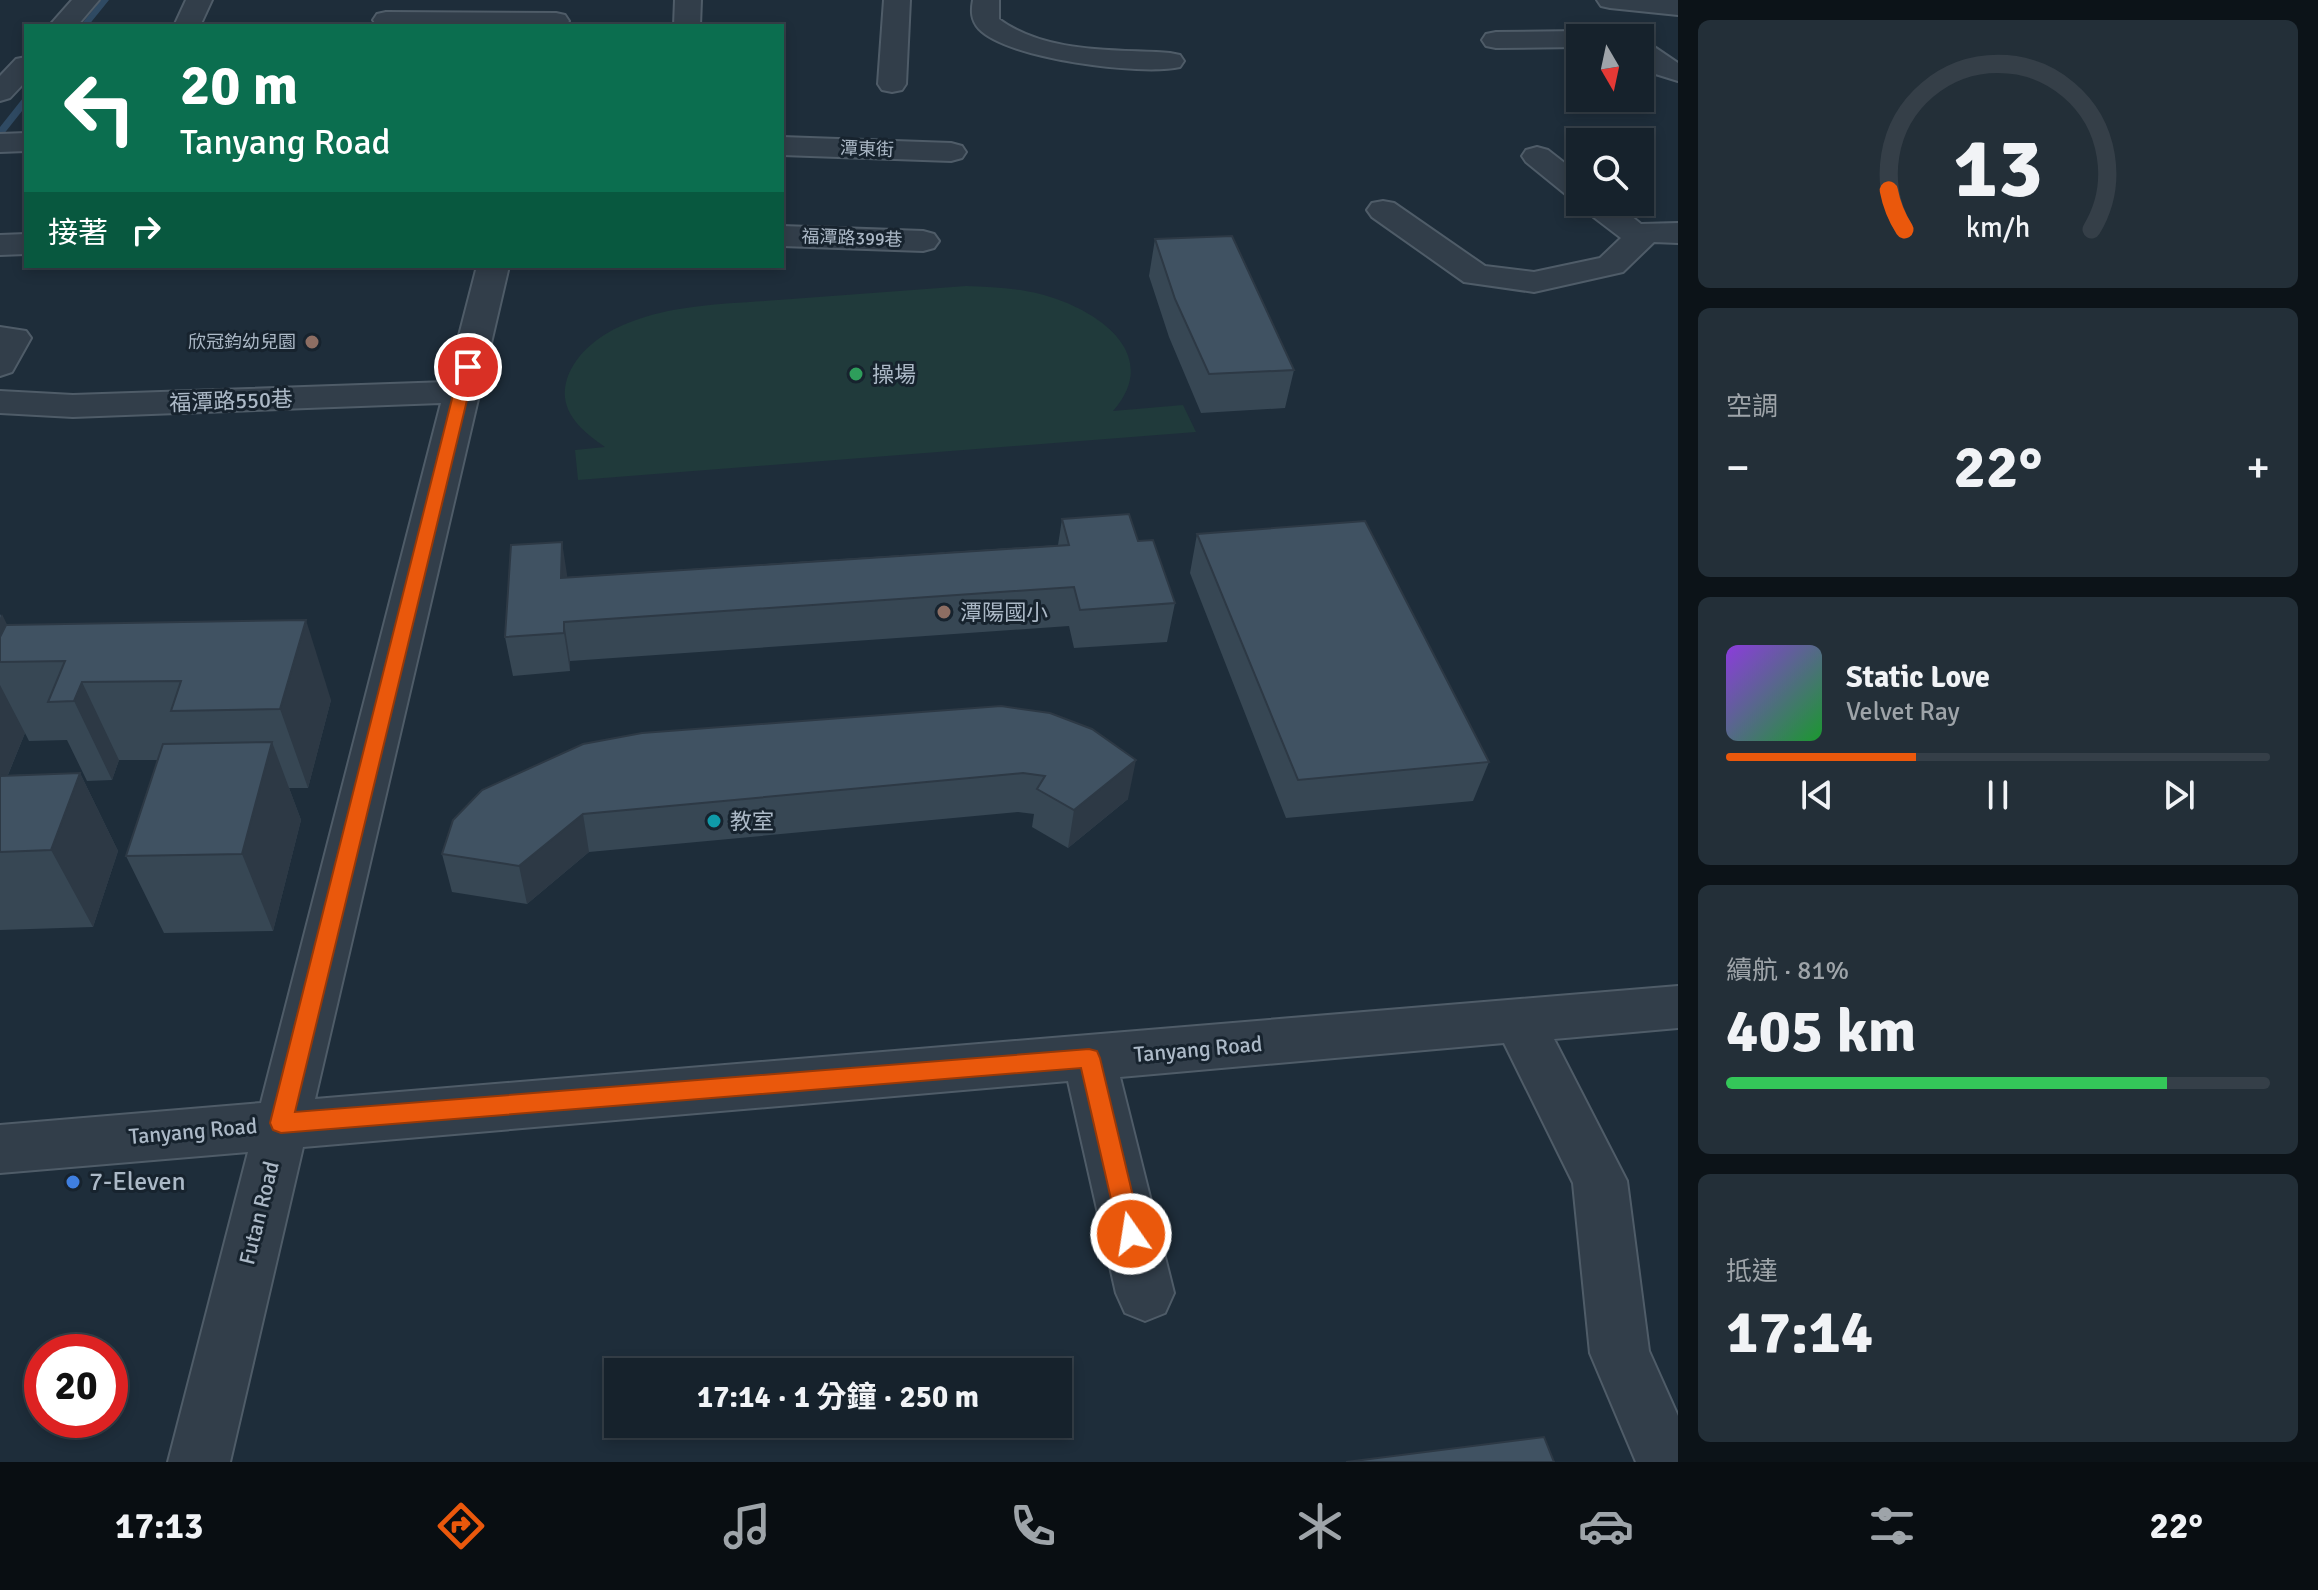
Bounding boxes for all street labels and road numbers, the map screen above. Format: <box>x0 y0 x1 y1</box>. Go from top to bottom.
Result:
street label: 潭東街 <box>840 137 894 161</box>
street label: 福潭路399巷 <box>801 225 903 251</box>
street label: 福潭路550巷 <box>169 385 293 417</box>
street label: Tanyang Road <box>1133 1030 1263 1068</box>
street label: Tanyang Road <box>128 1112 258 1150</box>
street label: Futan Road <box>233 1158 285 1268</box>

